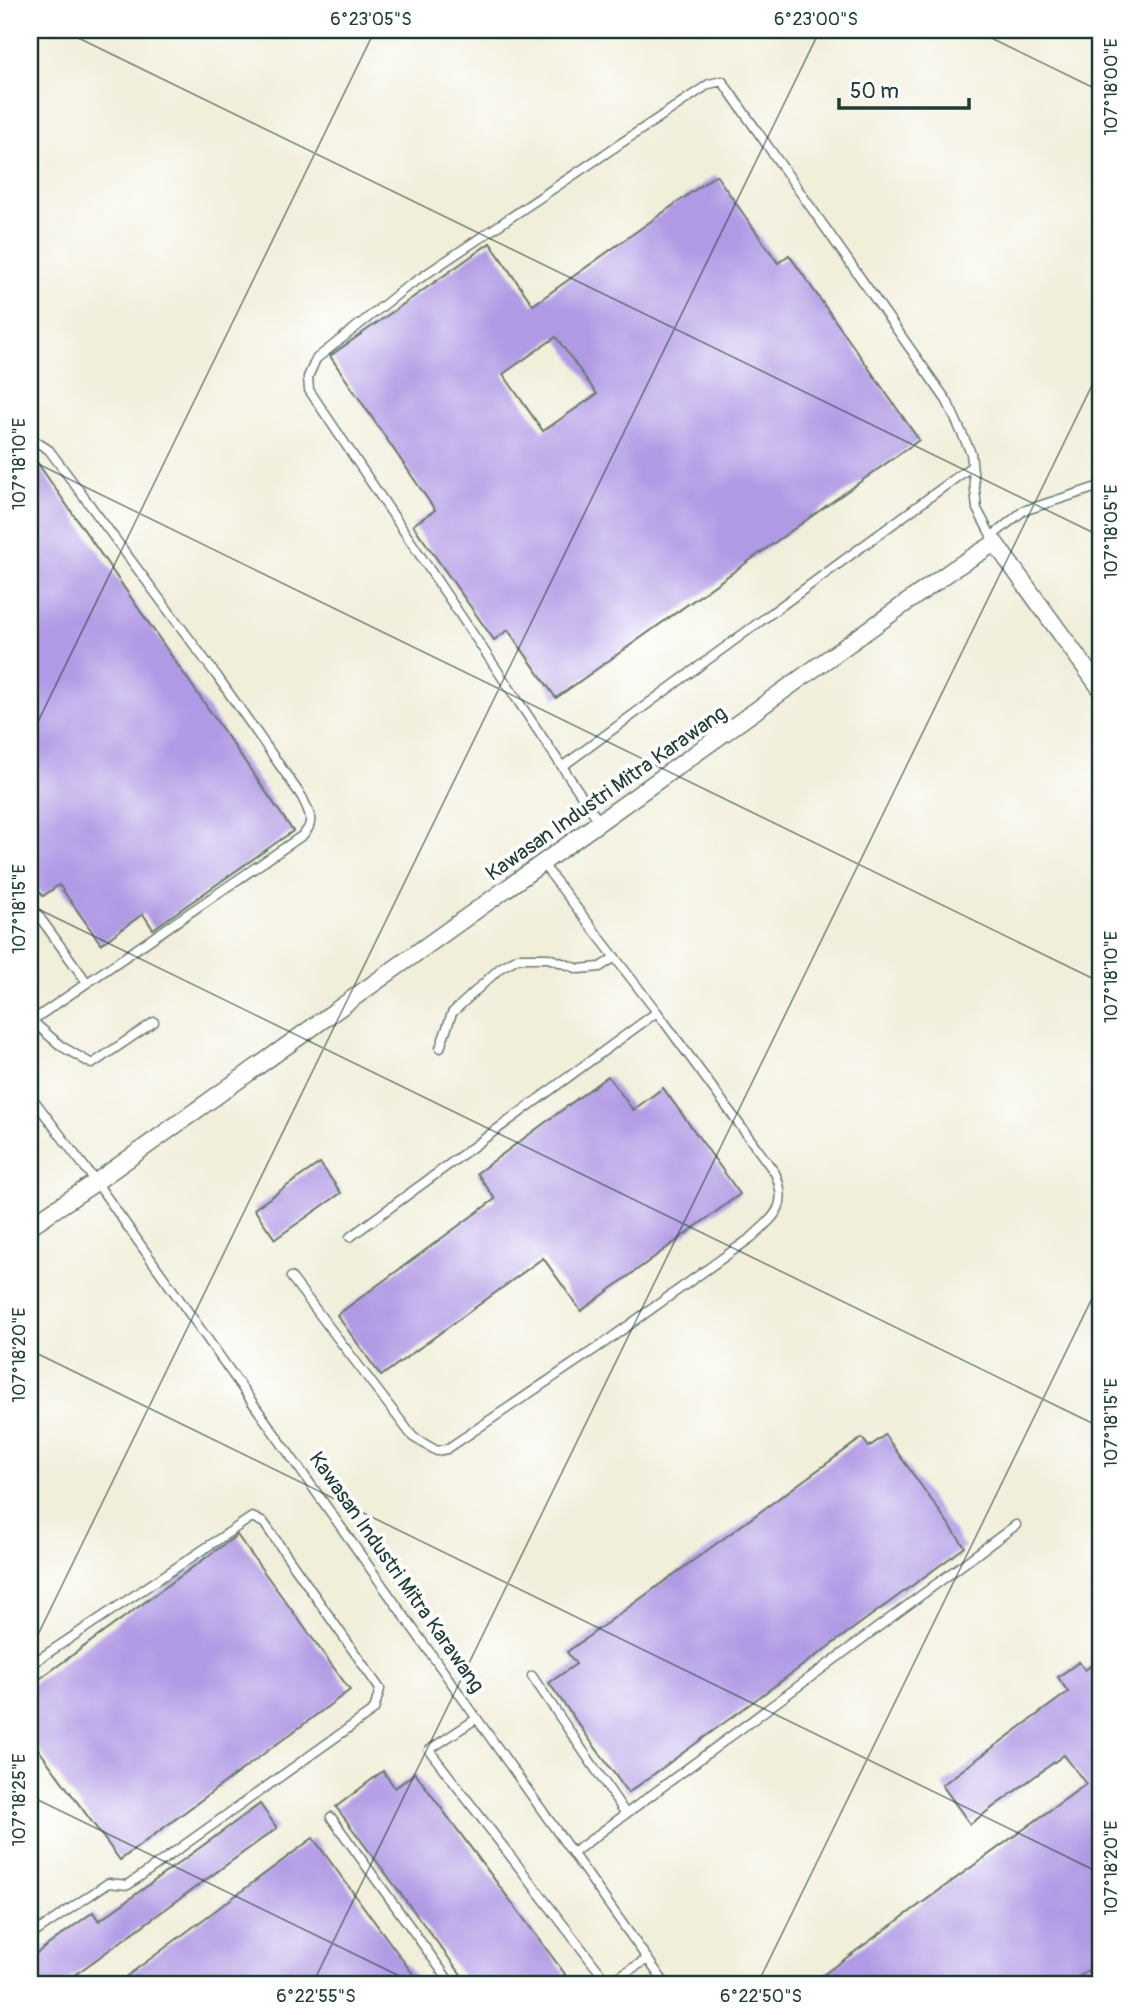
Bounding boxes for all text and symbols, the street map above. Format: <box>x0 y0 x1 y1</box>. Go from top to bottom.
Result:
text: 6°23'05"S <box>330 8 412 31</box>
text: 6°23'00"S <box>774 8 858 31</box>
text: 107°18'00"E <box>1100 38 1123 136</box>
scale bar <box>839 66 969 110</box>
text: 50 m <box>850 78 899 105</box>
text: 107°18'10"E <box>8 418 31 510</box>
text: 107°18'05"E <box>1100 484 1123 580</box>
street label: Kawasan Industri Mitra Karawang <box>480 700 732 887</box>
text: 107°18'15"E <box>8 864 31 954</box>
text: 107°18'10"E <box>1100 931 1123 1023</box>
text: 107°18'20"E <box>8 1307 31 1403</box>
text: 107°18'15"E <box>1100 1378 1123 1468</box>
street label: Kawasan Industri Mitra Karawang <box>303 1446 490 1698</box>
text: 107°18'25"E <box>8 1754 31 1846</box>
text: 107°18'20"E <box>1100 1820 1123 1916</box>
text: 6°22'55"S <box>276 1985 356 2008</box>
text: 6°22'50"S <box>720 1985 802 2008</box>

